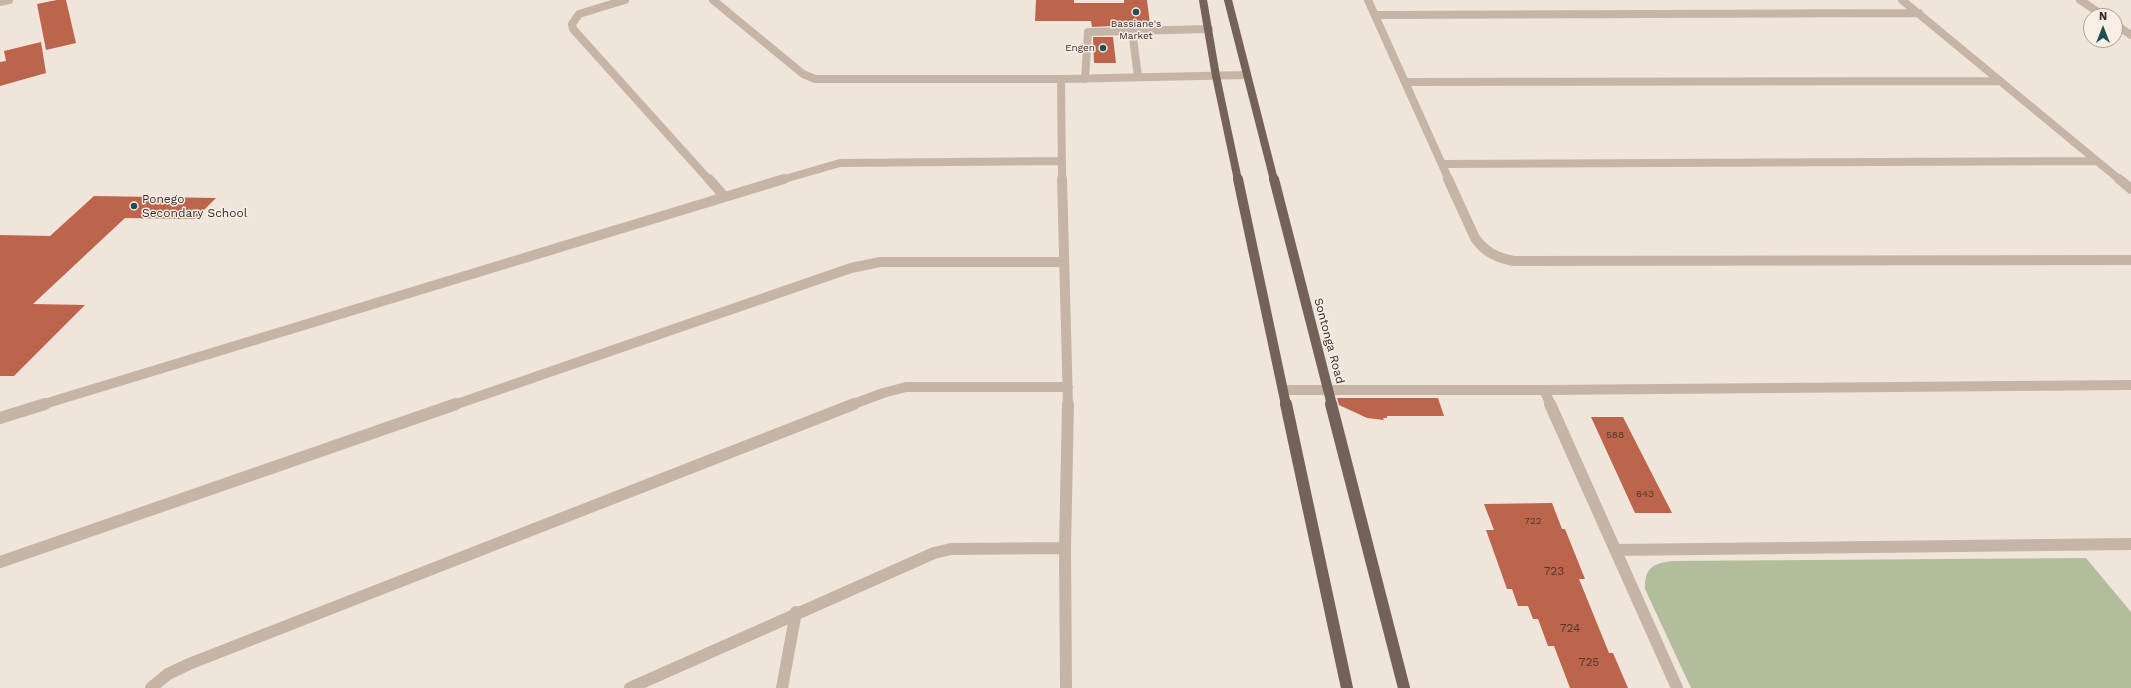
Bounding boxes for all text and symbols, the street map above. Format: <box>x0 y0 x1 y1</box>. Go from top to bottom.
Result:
marker: Bassiane's Market <box>1131 7 1141 17</box>
north arrow <box>2083 8 2123 48</box>
text: N <box>2099 10 2107 23</box>
place label: Bassiane's Market <box>1111 18 1161 42</box>
place label: Engen <box>1065 42 1095 54</box>
marker: Engen <box>1098 43 1108 53</box>
place label: Ponego Secondary School <box>142 192 247 220</box>
marker: Ponego Secondary School <box>129 201 139 211</box>
street label: Sontonga Road <box>1311 296 1347 386</box>
house number: 588 <box>1606 429 1624 441</box>
house number: 643 <box>1636 488 1654 500</box>
house number: 722 <box>1524 515 1542 527</box>
house number: 723 <box>1544 564 1564 578</box>
house number: 724 <box>1560 621 1580 635</box>
house number: 725 <box>1579 655 1599 669</box>

